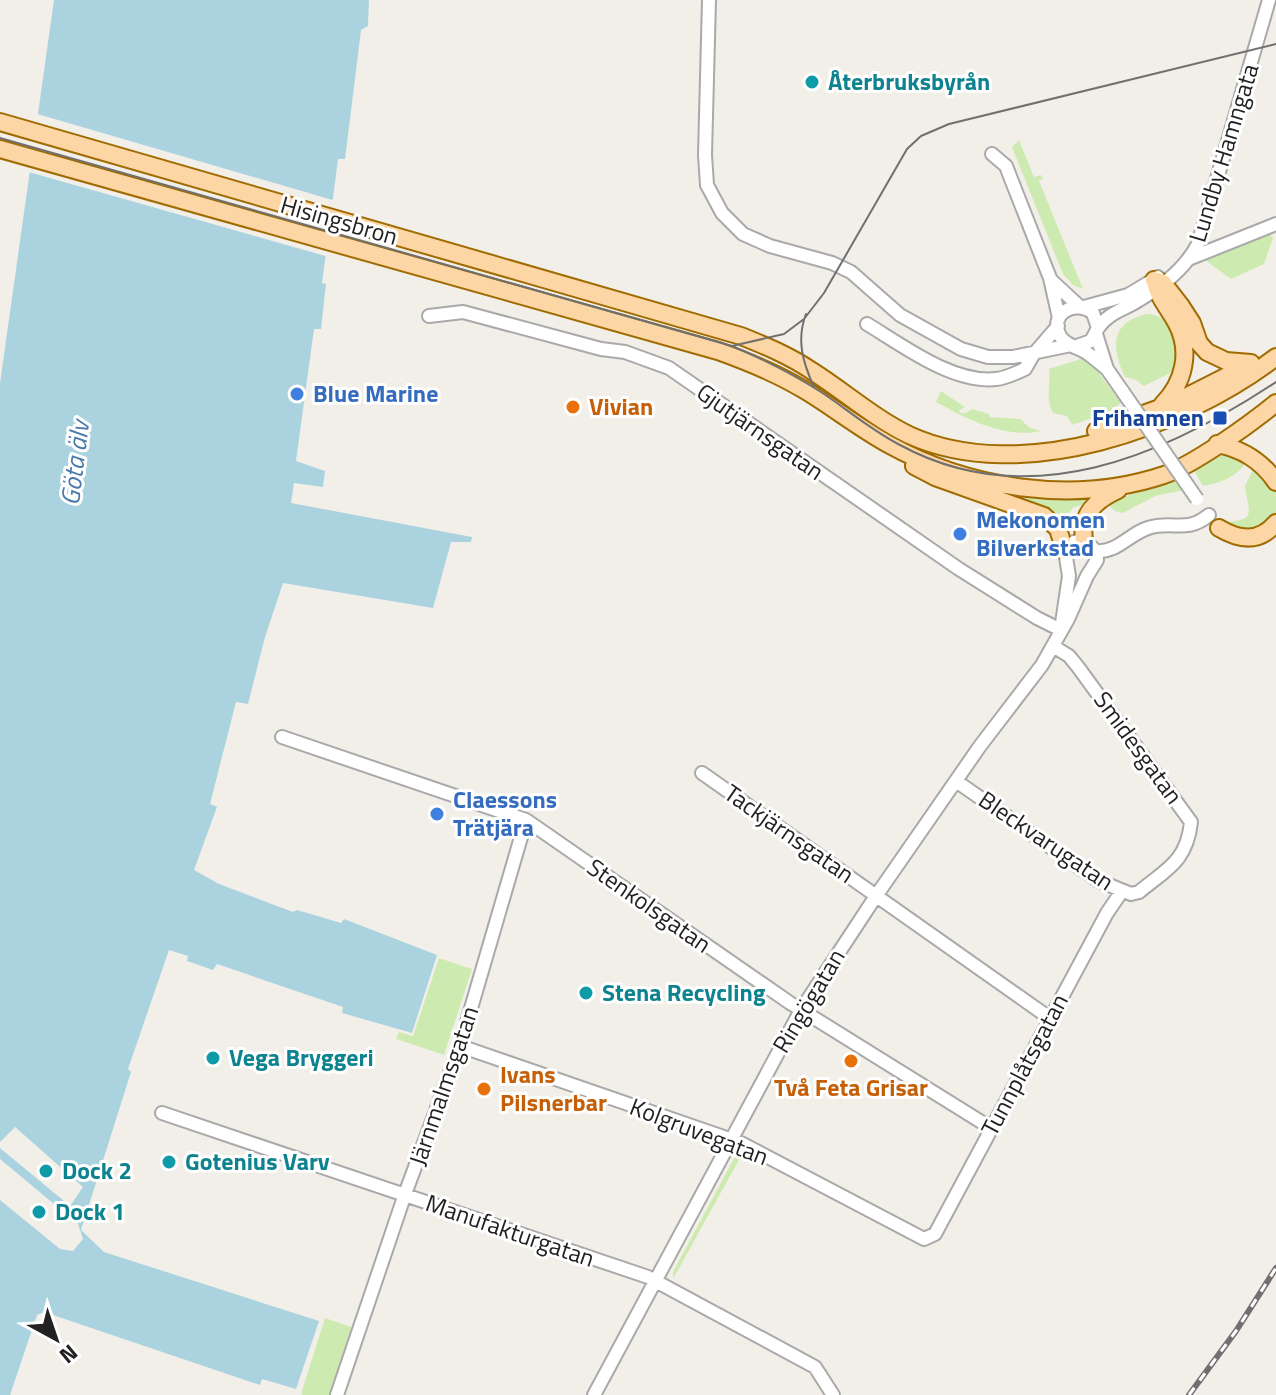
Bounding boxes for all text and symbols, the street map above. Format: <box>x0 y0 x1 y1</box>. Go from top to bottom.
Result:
street label: Lundby Hamngata <box>1179 59 1267 246</box>
place label: Återbruksbyrån <box>828 63 990 99</box>
marker: Återbruksbyrån <box>803 73 821 91</box>
street label: Hisingsbron <box>276 186 402 254</box>
street label: Gjutjärnsgatan <box>689 374 832 488</box>
place label: Blue Marine <box>313 375 438 411</box>
marker: Blue Marine <box>288 385 306 403</box>
place label: Vivian <box>589 388 653 424</box>
marker: Vivian <box>564 398 582 416</box>
place label: Frihamnen <box>1092 399 1204 435</box>
marker: Frihamnen <box>1211 409 1229 427</box>
water label: Göta älv <box>50 415 99 507</box>
place label: Mekonomen Bilverkstad <box>976 501 1105 565</box>
marker: Mekonomen Bilverkstad <box>951 525 969 543</box>
street label: Smidesgatan <box>1085 683 1192 811</box>
street label: Tackjärnsgatan <box>717 775 862 891</box>
place label: Claessons Trätjära <box>453 781 557 845</box>
street label: Bleckvarugatan <box>972 781 1122 899</box>
marker: Claessons Trätjära <box>428 805 446 823</box>
street label: Stenkolsgatan <box>580 849 719 961</box>
street label: Ringögatan <box>763 942 853 1059</box>
place label: Stena Recycling <box>602 974 766 1010</box>
marker: Stena Recycling <box>577 984 595 1002</box>
street label: Tunnplåtsgatan <box>972 987 1077 1142</box>
street label: Järnmalmsgatan <box>399 1001 487 1170</box>
place label: Vega Bryggeri <box>229 1039 374 1075</box>
marker: Vega Bryggeri <box>204 1049 222 1067</box>
marker: Två Feta Grisar <box>842 1052 860 1070</box>
place label: Ivans Pilsnerbar <box>500 1056 607 1120</box>
place label: Två Feta Grisar <box>774 1069 928 1105</box>
marker: Ivans Pilsnerbar <box>475 1080 493 1098</box>
street label: Kolgruvegatan <box>625 1088 774 1174</box>
place label: Gotenius Varv <box>185 1143 330 1179</box>
place label: Dock 2 <box>62 1152 132 1188</box>
marker: Gotenius Varv <box>160 1153 178 1171</box>
marker: Dock 2 <box>37 1162 55 1180</box>
street label: Manufakturgatan <box>421 1184 600 1276</box>
place label: Dock 1 <box>55 1193 125 1229</box>
marker: Dock 1 <box>30 1203 48 1221</box>
north arrow <box>16 1299 96 1379</box>
text: N <box>52 1336 86 1372</box>

